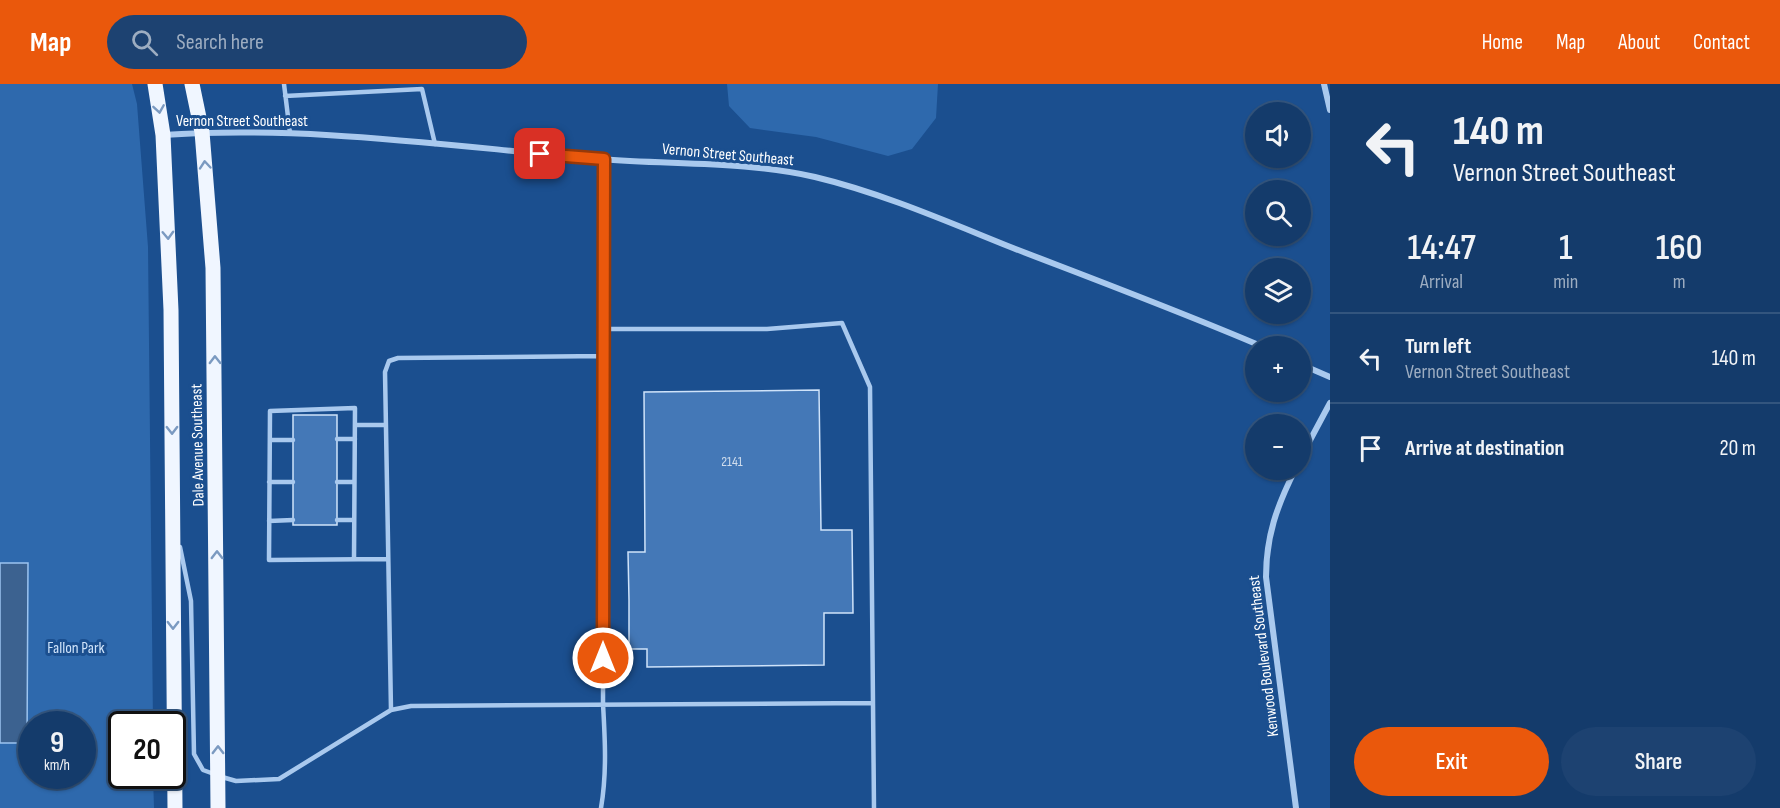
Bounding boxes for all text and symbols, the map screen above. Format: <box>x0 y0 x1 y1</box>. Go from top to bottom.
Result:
search box <box>107 15 527 69</box>
text: Map <box>30 26 71 59</box>
icon: search <box>128 26 161 59</box>
text: Search here <box>176 29 264 56</box>
text: Home <box>1482 30 1523 55</box>
text: Map <box>1556 30 1585 55</box>
text: About <box>1618 30 1660 55</box>
text: Contact <box>1693 30 1750 55</box>
map controls <box>1245 102 1311 480</box>
button: sound <box>1245 102 1311 168</box>
one-way arrow <box>152 105 164 114</box>
text: 140 m <box>1453 106 1544 157</box>
icon: left <box>1354 108 1432 186</box>
street label: Vernon Street Southeast <box>176 112 308 131</box>
pin <box>514 128 565 179</box>
icon: arrive <box>523 137 556 170</box>
street label: Vernon Street Southeast <box>661 140 795 170</box>
text: Vernon Street Southeast <box>1453 157 1676 189</box>
one-way arrow <box>199 160 212 169</box>
button: search <box>1245 180 1311 246</box>
text: 14:47 <box>1408 227 1476 270</box>
text: 1 <box>1559 227 1572 270</box>
text: 160 <box>1656 227 1702 270</box>
one-way arrow <box>162 231 174 240</box>
button: layers <box>1245 258 1311 324</box>
text: Arrival <box>1420 270 1463 294</box>
text: min <box>1553 270 1578 294</box>
text: m <box>1673 270 1686 294</box>
text: Turn left <box>1405 333 1471 360</box>
button: + <box>1245 336 1311 402</box>
icon: left <box>1354 342 1387 375</box>
text: 140 m <box>1712 345 1756 372</box>
one-way arrow <box>209 355 221 364</box>
text: Vernon Street Southeast <box>1405 360 1570 384</box>
street label: Dale Avenue Southeast <box>187 383 209 506</box>
button: − <box>1245 414 1311 480</box>
one-way arrow <box>166 426 178 435</box>
icon: arrive <box>1354 432 1387 465</box>
text: Arrive at destination <box>1405 435 1564 462</box>
text: 20 m <box>1720 435 1756 462</box>
house number: 2141 <box>721 453 743 470</box>
one-way arrow <box>211 550 223 559</box>
street label: Kenwood Boulevard Southeast <box>1245 574 1283 738</box>
one-way arrow <box>167 621 179 630</box>
position arrow <box>571 626 635 690</box>
park label: Fallon Park <box>47 639 105 658</box>
speed limit sign: 20 <box>108 711 186 789</box>
text: 9 <box>50 725 64 761</box>
button: Exit <box>1354 727 1549 796</box>
button: Share <box>1561 727 1756 796</box>
one-way arrow <box>212 745 224 754</box>
text: km/h <box>44 756 70 775</box>

